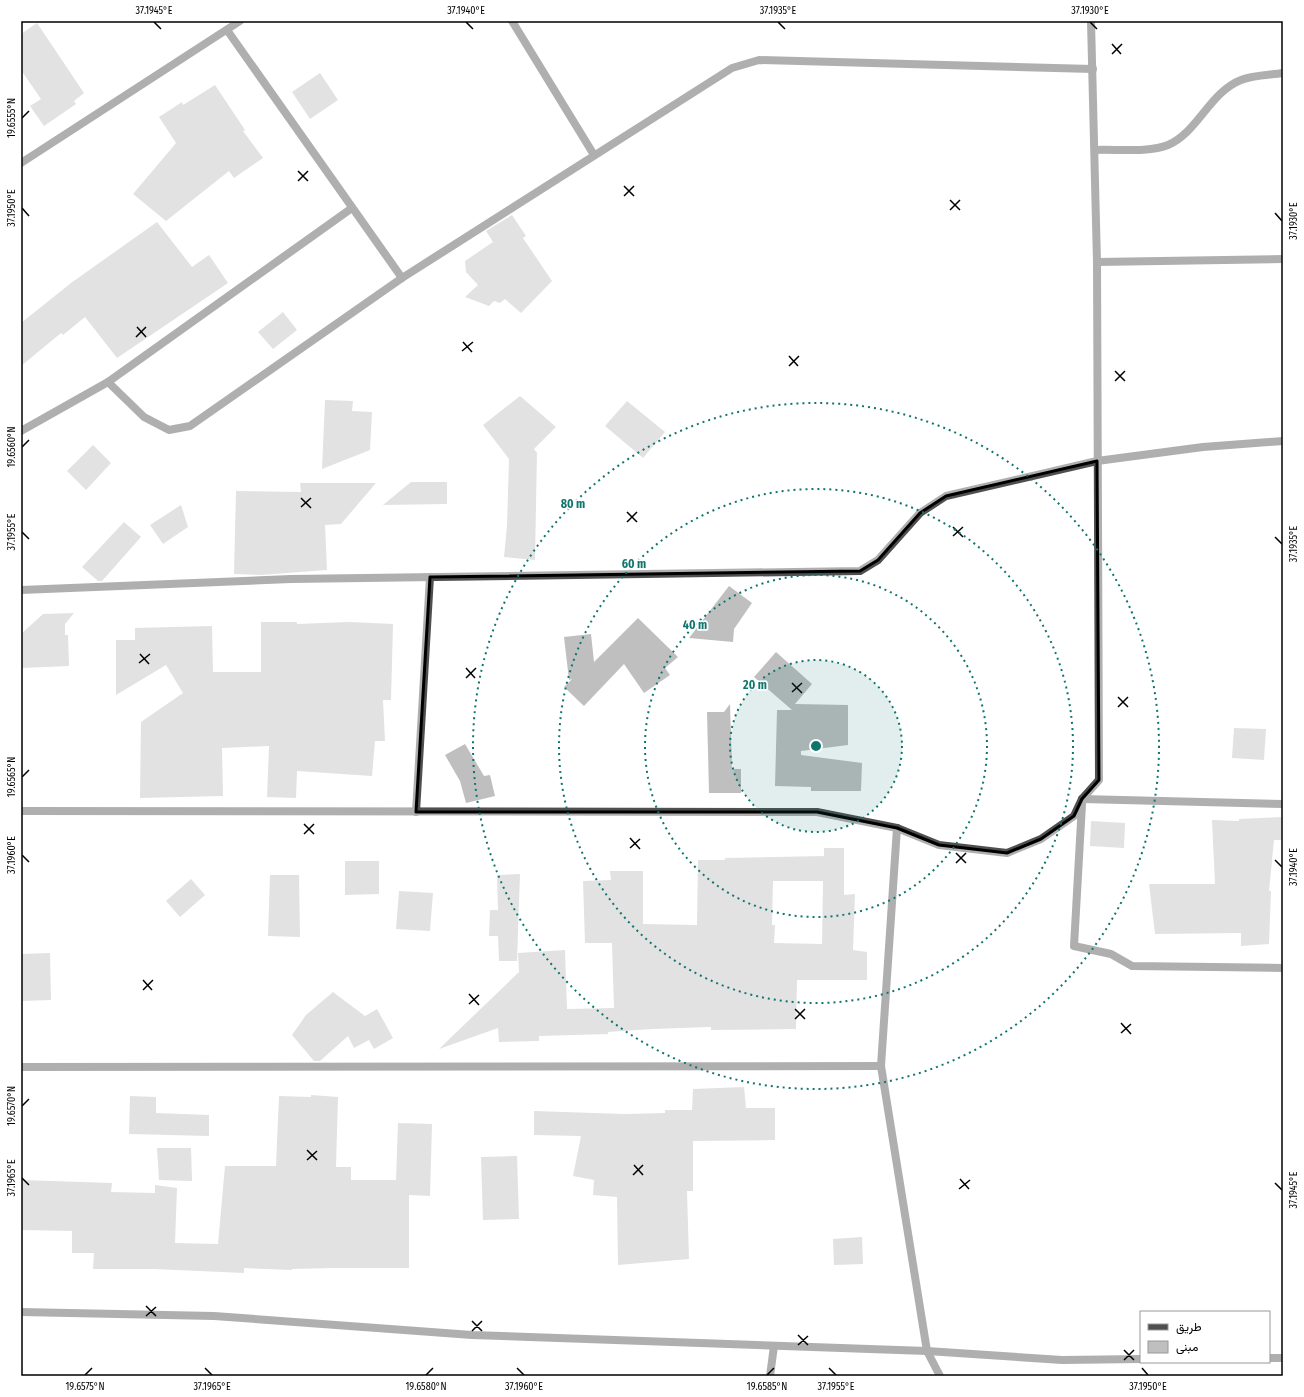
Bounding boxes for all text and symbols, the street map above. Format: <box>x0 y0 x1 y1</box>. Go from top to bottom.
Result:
text: 37.1945°E <box>136 5 173 17</box>
text: 37.1940°E <box>447 5 485 17</box>
text: 37.1935°E <box>760 5 797 17</box>
text: 37.1930°E <box>1071 5 1109 17</box>
text: 19.6555°N <box>6 98 18 138</box>
text: 37.1950°E <box>6 189 18 227</box>
text: 37.1930°E <box>1288 202 1300 240</box>
text: 19.6560°N <box>6 426 18 468</box>
text: 80 m <box>561 497 585 511</box>
text: 37.1955°E <box>6 513 18 550</box>
text: 37.1935°E <box>1288 525 1300 562</box>
text: 60 m <box>622 557 646 571</box>
text: 40 m <box>683 618 707 632</box>
text: 20 m <box>742 678 767 692</box>
centre of rings <box>809 739 823 753</box>
text: 19.6565°N <box>6 757 18 797</box>
text: 37.1960°E <box>6 836 18 874</box>
text: 37.1940°E <box>1288 848 1300 886</box>
text: 19.6570°N <box>6 1086 18 1126</box>
text: 37.1965°E <box>6 1159 18 1197</box>
text: 37.1945°E <box>1288 1171 1300 1208</box>
legend <box>1140 1311 1270 1363</box>
text: طريق <box>1176 1320 1202 1335</box>
text: مبنى <box>1176 1340 1198 1355</box>
text: 19.6575°N <box>65 1381 105 1393</box>
text: 37.1965°E <box>193 1381 231 1393</box>
text: 19.6580°N <box>405 1381 447 1393</box>
text: 37.1960°E <box>505 1381 543 1393</box>
text: 19.6585°N <box>747 1381 787 1393</box>
text: 37.1955°E <box>818 1381 855 1393</box>
text: 37.1950°E <box>1129 1381 1167 1393</box>

